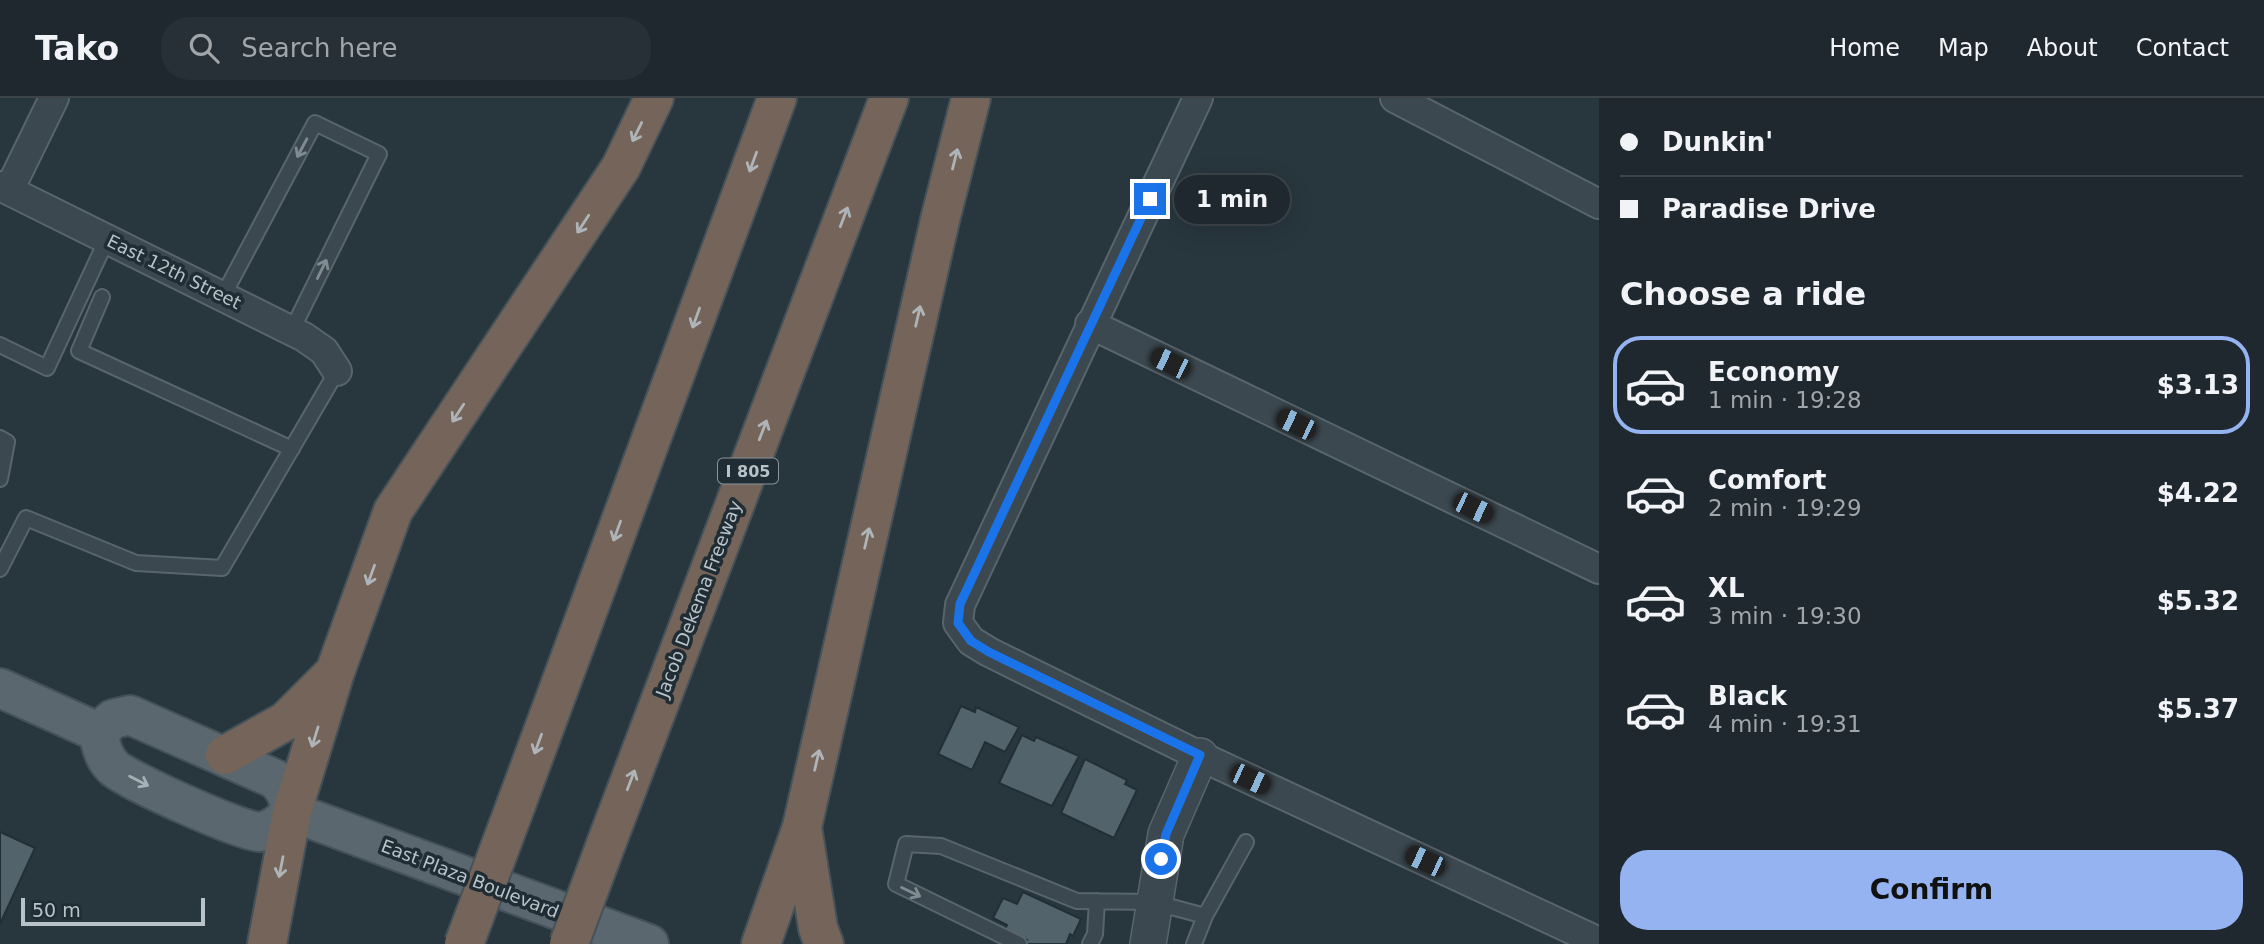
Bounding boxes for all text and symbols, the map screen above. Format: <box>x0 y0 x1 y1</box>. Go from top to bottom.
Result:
search box <box>161 17 651 80</box>
text: Tako <box>35 29 119 68</box>
icon: search <box>185 29 223 67</box>
text: Search here <box>241 33 397 63</box>
text: Home <box>1829 34 1900 62</box>
text: Map <box>1938 34 1989 62</box>
text: About <box>2027 34 2098 62</box>
text: Contact <box>2136 34 2229 62</box>
one-way arrow <box>630 121 644 142</box>
text: Dunkin' <box>1662 127 1773 157</box>
one-way arrow <box>295 137 308 158</box>
one-way arrow <box>949 148 962 171</box>
one-way arrow <box>746 151 759 173</box>
callout: 1 min <box>1174 174 1290 224</box>
route end <box>1134 183 1166 215</box>
text: 1 min <box>1196 186 1268 212</box>
text: Paradise Drive <box>1662 194 1876 224</box>
one-way arrow <box>839 207 851 229</box>
one-way arrow <box>576 213 590 233</box>
street label: East 12th Street <box>104 230 245 313</box>
one-way arrow <box>316 259 330 280</box>
text: Choose a ride <box>1620 275 1866 313</box>
one-way arrow <box>911 305 925 328</box>
one-way arrow <box>689 306 701 328</box>
car <box>1147 344 1194 382</box>
icon: car <box>1624 354 1687 417</box>
text: Economy <box>1708 357 1839 387</box>
text: $3.13 <box>2157 370 2239 400</box>
text: 1 min · 19:28 <box>1708 387 1862 413</box>
one-way arrow <box>450 403 464 423</box>
car <box>1273 405 1320 443</box>
one-way arrow <box>758 419 771 441</box>
road number: I 805 <box>718 458 778 484</box>
icon: car <box>1624 462 1687 525</box>
text: Comfort <box>1708 465 1826 495</box>
text: $4.22 <box>2157 478 2239 508</box>
car <box>1450 489 1497 527</box>
text: 2 min · 19:29 <box>1708 495 1862 521</box>
street label: Jacob Dekema Freeway <box>651 497 746 701</box>
one-way arrow <box>610 519 622 541</box>
one-way arrow <box>861 527 875 550</box>
one-way arrow <box>363 563 376 585</box>
icon: car <box>1624 570 1687 633</box>
text: XL <box>1708 573 1745 603</box>
text: $5.32 <box>2157 586 2239 616</box>
text: 3 min · 19:30 <box>1708 603 1862 629</box>
icon: car <box>1624 678 1687 741</box>
text: Black <box>1708 681 1787 711</box>
text: $5.37 <box>2157 694 2239 724</box>
text: 4 min · 19:31 <box>1708 711 1862 737</box>
one-way arrow <box>308 726 321 748</box>
one-way arrow <box>531 733 543 755</box>
one-way arrow <box>811 749 824 772</box>
car <box>1227 761 1274 797</box>
one-way arrow <box>625 770 638 791</box>
one-way arrow <box>128 774 149 788</box>
street label: East Plaza Boulevard <box>378 835 562 922</box>
route start <box>1145 843 1177 875</box>
car <box>1402 843 1449 879</box>
button: Confirm <box>1620 850 2243 930</box>
one-way arrow <box>273 855 287 878</box>
one-way arrow <box>900 885 921 899</box>
scale bar <box>21 895 205 927</box>
text: 50 m <box>32 899 81 921</box>

